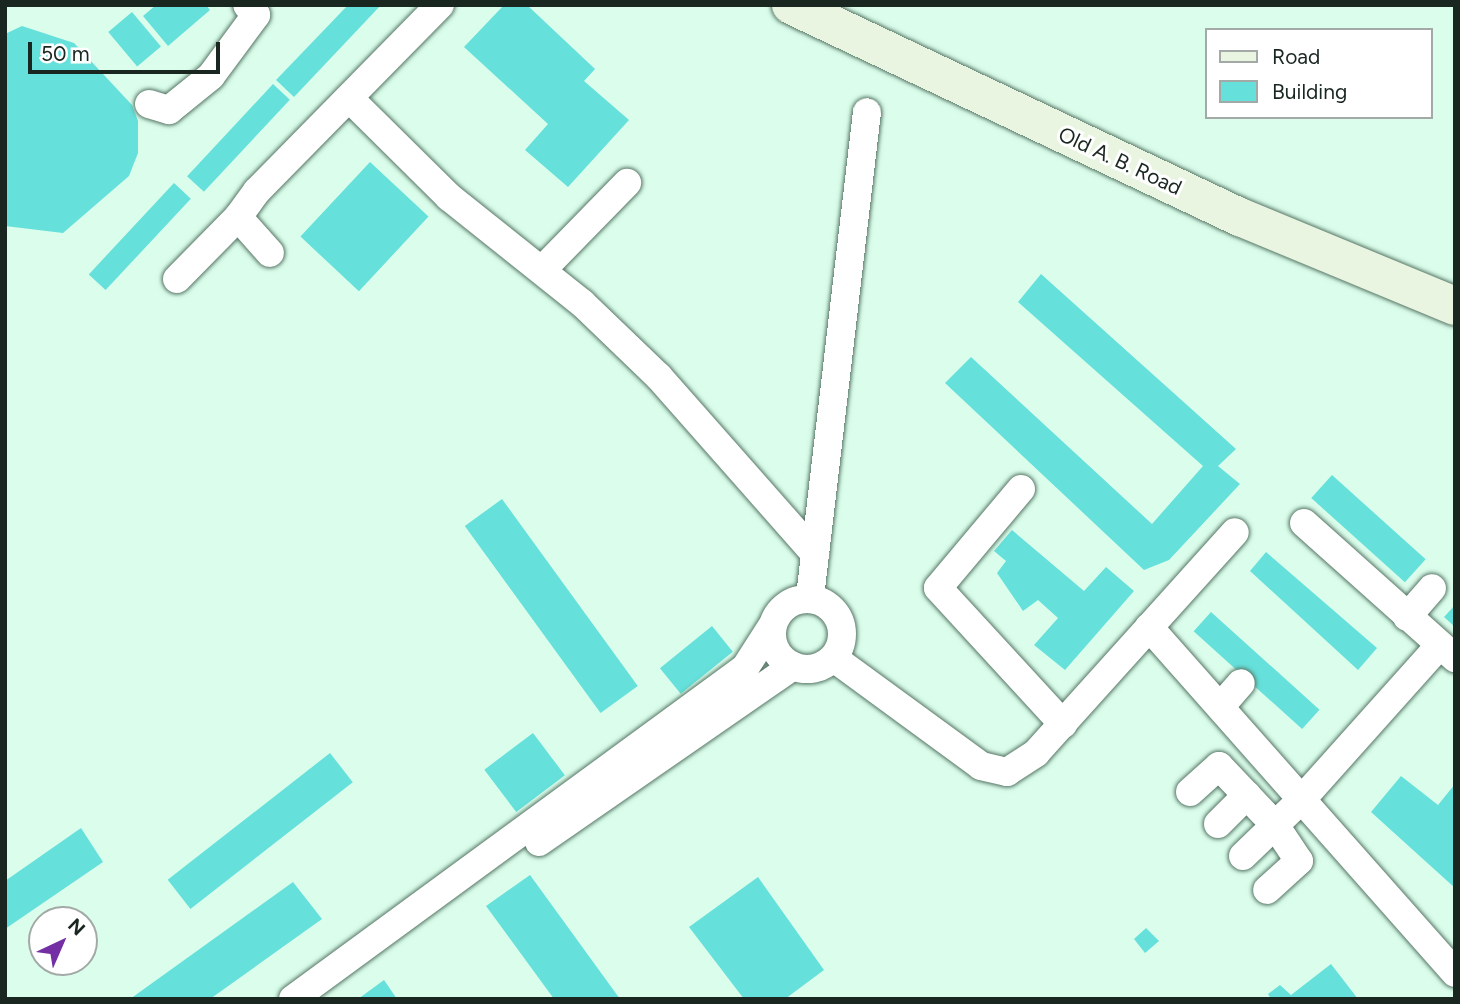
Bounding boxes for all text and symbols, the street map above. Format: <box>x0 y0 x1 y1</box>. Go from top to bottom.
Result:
scale bar <box>32 28 224 72</box>
legend <box>1204 28 1432 119</box>
text: 50 m <box>41 41 90 66</box>
text: Road <box>1272 44 1320 69</box>
text: Building <box>1272 79 1347 104</box>
street label: Old A. B. Road <box>1054 121 1186 201</box>
north arrow <box>28 906 98 976</box>
text: N <box>63 914 90 940</box>

